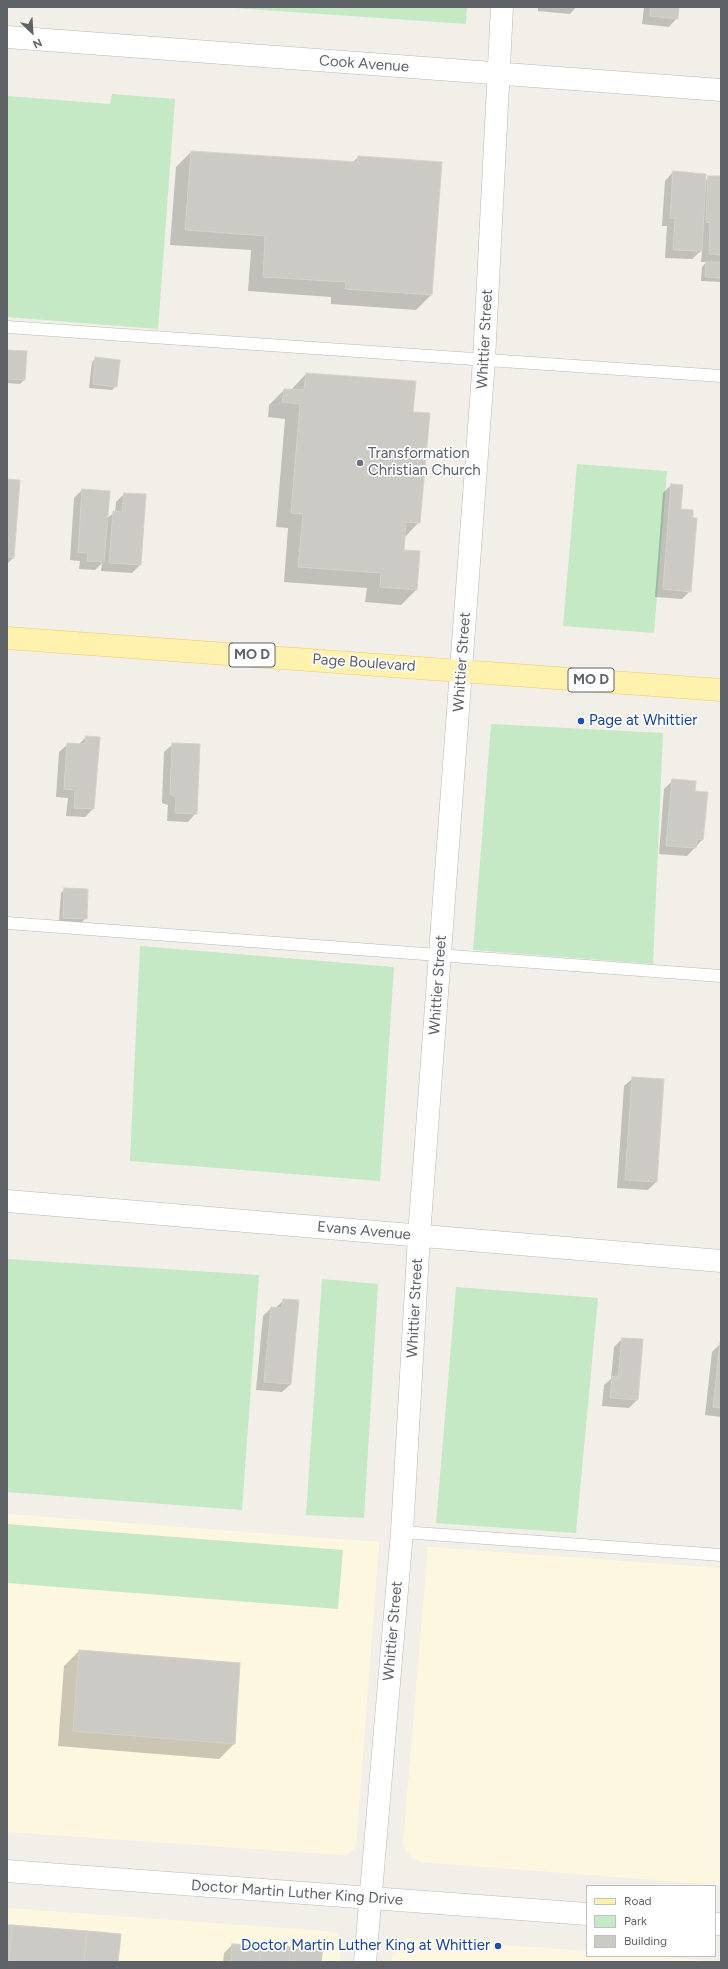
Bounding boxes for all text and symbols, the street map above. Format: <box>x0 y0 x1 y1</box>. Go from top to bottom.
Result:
north arrow <box>12 12 52 52</box>
text: N <box>31 36 44 51</box>
street label: Cook Avenue <box>319 52 409 76</box>
street label: Whittier Street <box>473 289 497 389</box>
place label: Transformation Christian Church <box>368 445 481 480</box>
marker: Transformation Christian Church <box>355 458 365 468</box>
street label: Whittier Street <box>450 611 474 713</box>
road number: MO D <box>229 643 275 667</box>
street label: Page Boulevard <box>312 650 416 676</box>
road number: MO D <box>568 668 614 692</box>
place label: Page at Whittier <box>589 712 697 730</box>
marker: Page at Whittier <box>576 716 586 726</box>
street label: Whittier Street <box>426 934 450 1036</box>
street label: Evans Avenue <box>316 1218 412 1244</box>
street label: Whittier Street <box>403 1258 427 1358</box>
street label: Whittier Street <box>380 1580 406 1682</box>
street label: Doctor Martin Luther King Drive <box>191 1877 403 1909</box>
legend <box>586 1885 716 1957</box>
text: Road <box>624 1894 652 1908</box>
text: Park <box>624 1914 647 1928</box>
text: Building <box>624 1934 667 1948</box>
place label: Doctor Martin Luther King at Whittier <box>241 1937 490 1955</box>
marker: Doctor Martin Luther King at Whittier <box>493 1941 503 1951</box>

